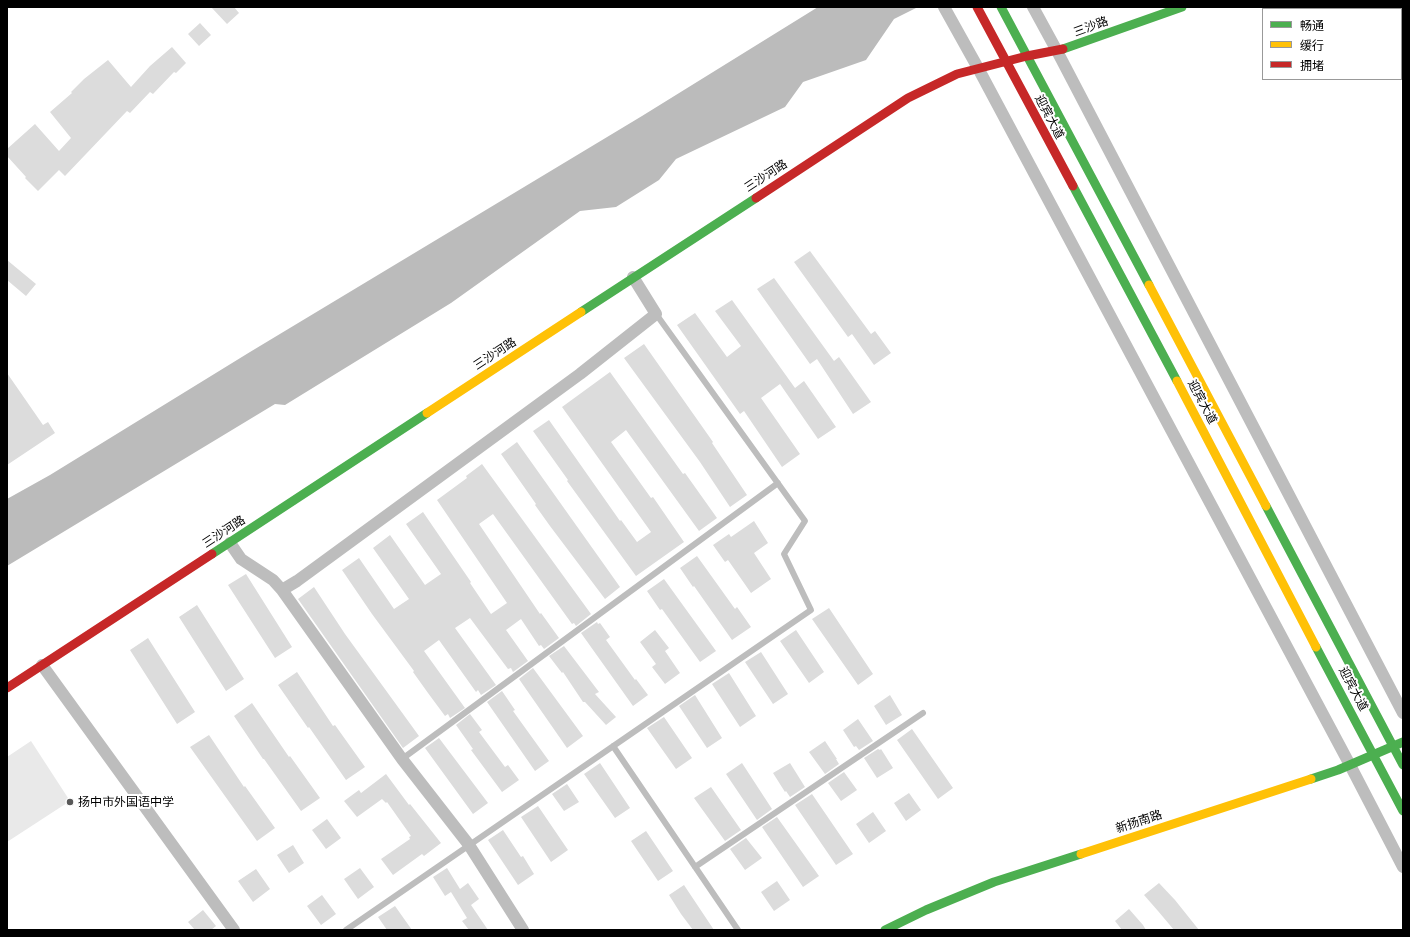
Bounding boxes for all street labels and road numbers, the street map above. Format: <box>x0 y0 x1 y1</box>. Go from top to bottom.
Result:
street label: 三沙路 <box>1072 14 1110 40</box>
street label: 迎宾大道 <box>1031 92 1067 142</box>
street label: 三沙河路 <box>742 157 790 195</box>
street label: 三沙河路 <box>471 335 519 373</box>
street label: 迎宾大道 <box>1184 377 1220 427</box>
street label: 三沙河路 <box>200 513 248 551</box>
street label: 迎宾大道 <box>1335 664 1371 714</box>
street label: 新扬南路 <box>1114 808 1164 836</box>

